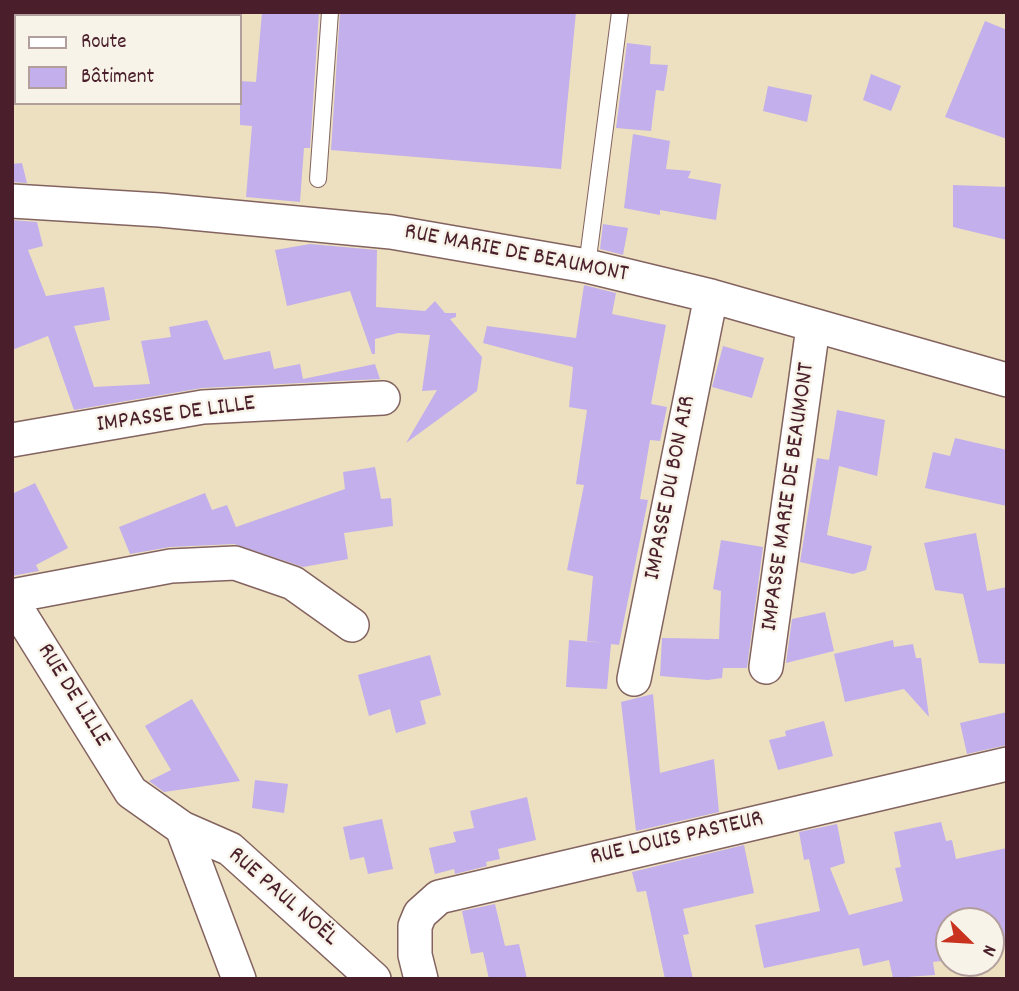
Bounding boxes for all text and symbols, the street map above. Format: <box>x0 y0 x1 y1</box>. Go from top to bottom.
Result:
legend <box>14 14 242 105</box>
text: Route <box>81 28 127 58</box>
text: Bâtiment <box>81 63 154 93</box>
street label: RUE MARIE DE BEAUMONT <box>402 219 630 291</box>
street label: IMPASSE MARIE DE BEAUMONT <box>757 361 823 633</box>
street label: IMPASSE DE LILLE <box>95 391 257 441</box>
street label: IMPASSE DU BON AIR <box>640 393 704 583</box>
street label: RUE DE LILLE <box>29 639 115 753</box>
street label: RUE LOUIS PASTEUR <box>588 806 766 874</box>
street label: RUE PAUL NOËL <box>221 842 343 954</box>
north arrow <box>935 907 1005 977</box>
text: N <box>974 940 1002 960</box>

